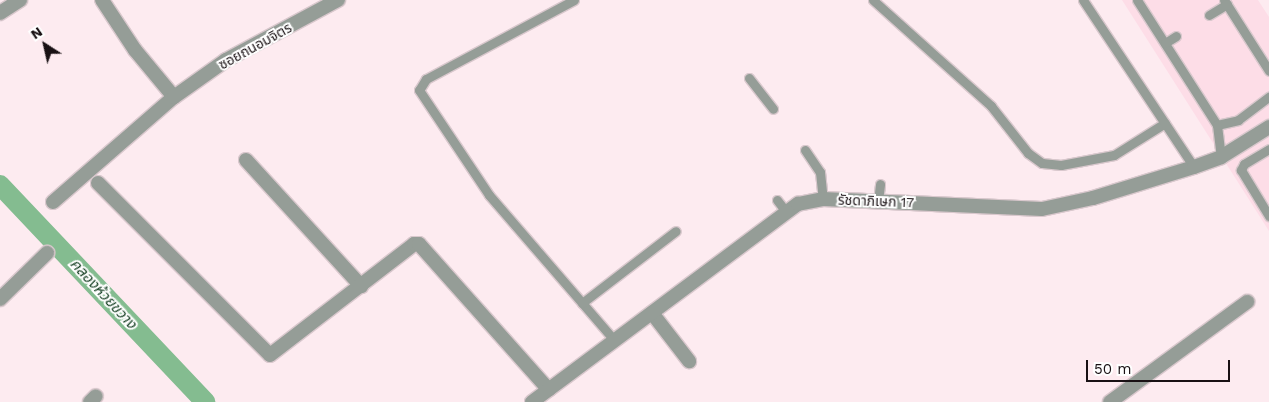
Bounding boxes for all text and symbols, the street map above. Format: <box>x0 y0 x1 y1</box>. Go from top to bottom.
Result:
street label: ซอยถนอมจิตร <box>216 19 294 73</box>
north arrow <box>20 20 70 70</box>
text: N <box>28 23 45 42</box>
street label: รัชดาภิเษก 17 <box>837 191 915 211</box>
water label: คลองห้วยขวาง <box>66 255 140 333</box>
scale bar <box>1089 350 1233 382</box>
text: 50 m <box>1094 360 1131 378</box>

